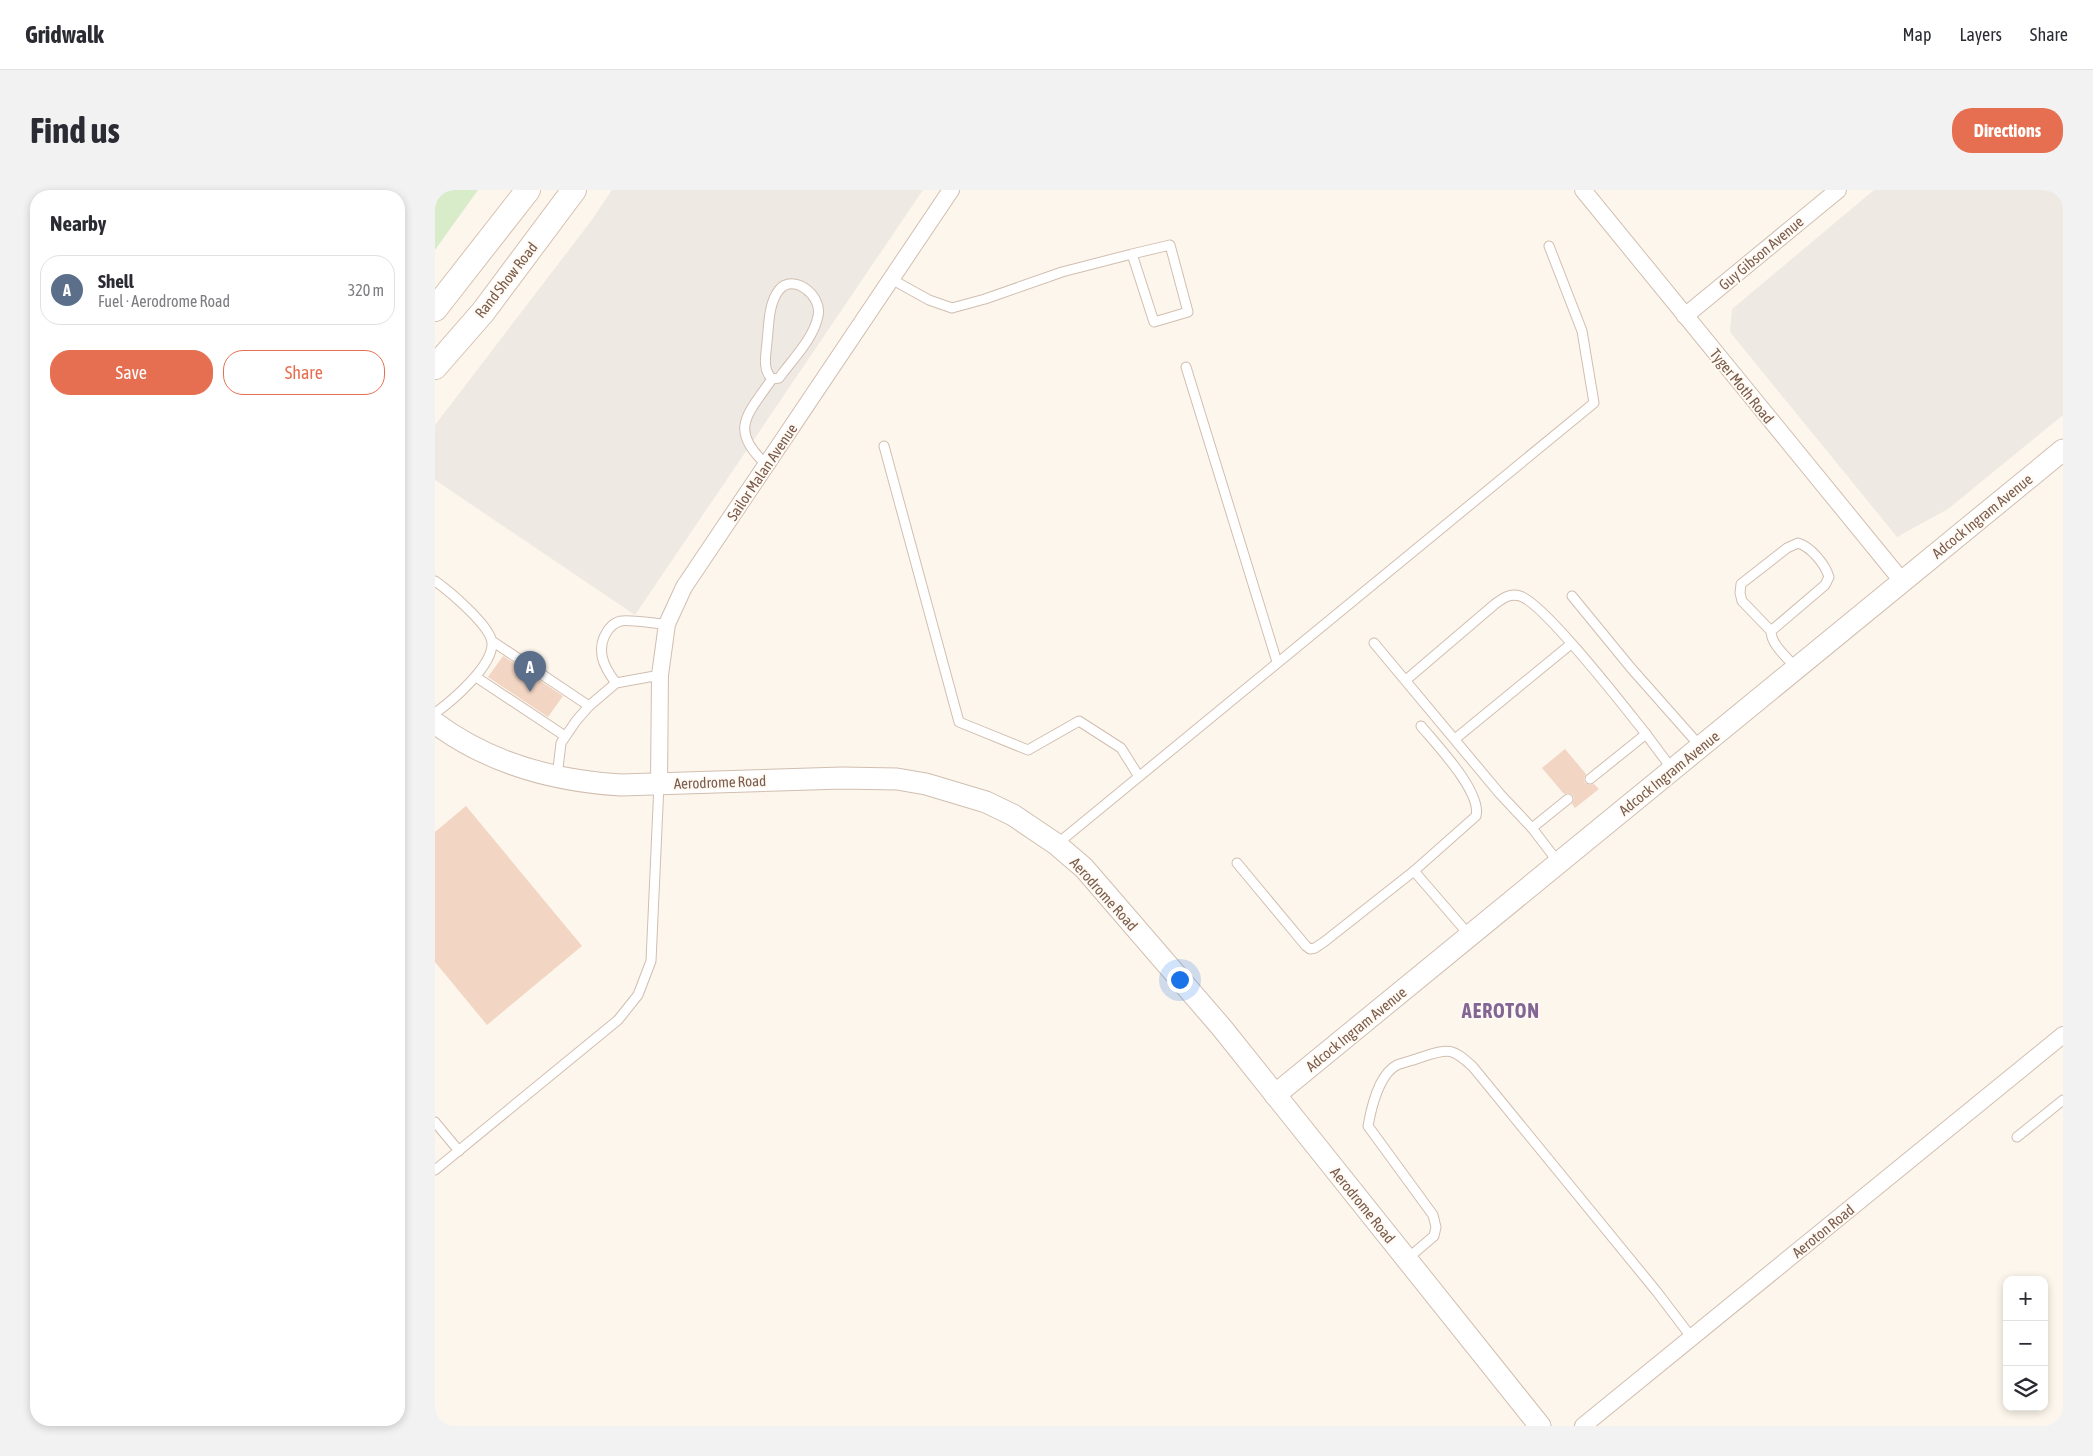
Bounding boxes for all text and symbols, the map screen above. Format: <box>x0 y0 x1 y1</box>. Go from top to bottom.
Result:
text: Gridwalk <box>25 21 104 48</box>
text: Map <box>1902 24 1931 45</box>
text: Layers <box>1959 24 2002 45</box>
text: Share <box>2030 24 2068 45</box>
button: Directions <box>1952 108 2063 153</box>
text: Find us <box>30 110 120 150</box>
text: Nearby <box>50 211 106 235</box>
street label: Guy Gibson Avenue <box>1715 213 1807 293</box>
street label: Rand Show Road <box>471 239 541 321</box>
text: Shell <box>98 270 134 292</box>
text: A <box>63 281 71 299</box>
text: 320 m <box>348 281 384 299</box>
text: Fuel · Aerodrome Road <box>98 292 230 310</box>
street label: Tyger Moth Road <box>1707 345 1777 427</box>
button: Save <box>50 350 213 395</box>
button: Share <box>223 350 385 395</box>
street label: Sailor Malan Avenue <box>723 420 801 524</box>
street label: Adcock Ingram Avenue <box>1928 470 2036 562</box>
pin: A <box>514 651 546 692</box>
street label: Adcock Ingram Avenue <box>1615 727 1723 819</box>
street label: Aerodrome Road <box>673 772 767 792</box>
street label: Aerodrome Road <box>1067 854 1141 934</box>
your location <box>1167 967 1193 993</box>
street label: Adcock Ingram Avenue <box>1302 983 1410 1075</box>
district label: AEROTON <box>1461 999 1540 1022</box>
street label: Aerodrome Road <box>1327 1164 1399 1246</box>
street label: Aeroton Road <box>1789 1201 1857 1261</box>
map controls <box>2003 1276 2048 1411</box>
button: + <box>2003 1276 2048 1321</box>
button: − <box>2003 1321 2048 1366</box>
button: layers <box>2003 1366 2048 1411</box>

